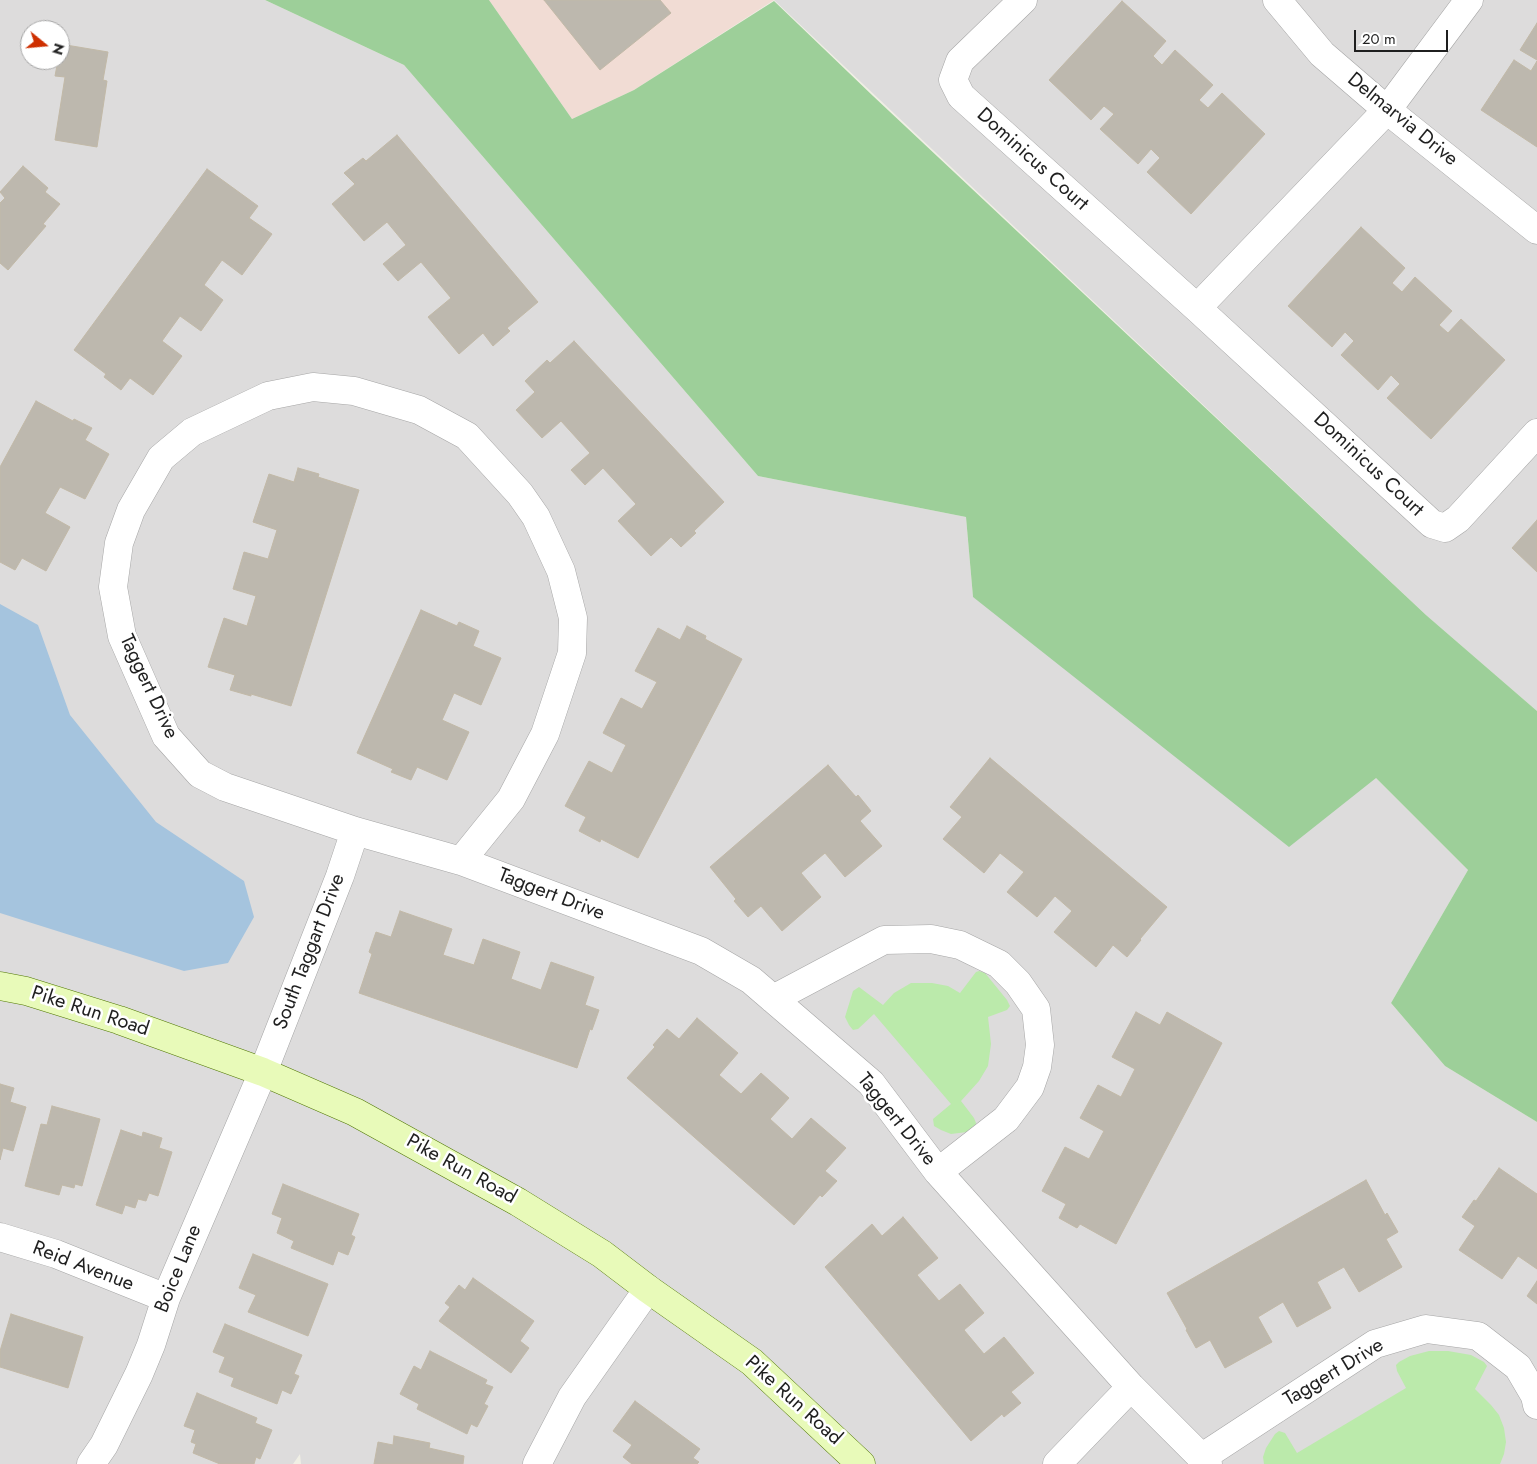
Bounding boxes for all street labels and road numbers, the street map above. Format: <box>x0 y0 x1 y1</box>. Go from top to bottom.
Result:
street label: Delmarvia Drive <box>1342 68 1462 172</box>
street label: Dominicus Court <box>971 104 1093 216</box>
street label: Dominicus Court <box>1308 408 1428 522</box>
street label: Taggert Drive <box>113 631 183 743</box>
street label: Taggert Drive <box>494 864 608 926</box>
street label: South Taggart Drive <box>269 871 351 1033</box>
street label: Pike Run Road <box>28 982 152 1042</box>
street label: Taggert Drive <box>851 1069 941 1171</box>
street label: Pike Run Road <box>402 1130 520 1210</box>
street label: Boice Lane <box>151 1222 207 1316</box>
street label: Reid Avenue <box>29 1237 137 1297</box>
street label: Taggert Drive <box>1280 1334 1388 1412</box>
street label: Pike Run Road <box>740 1351 846 1451</box>

